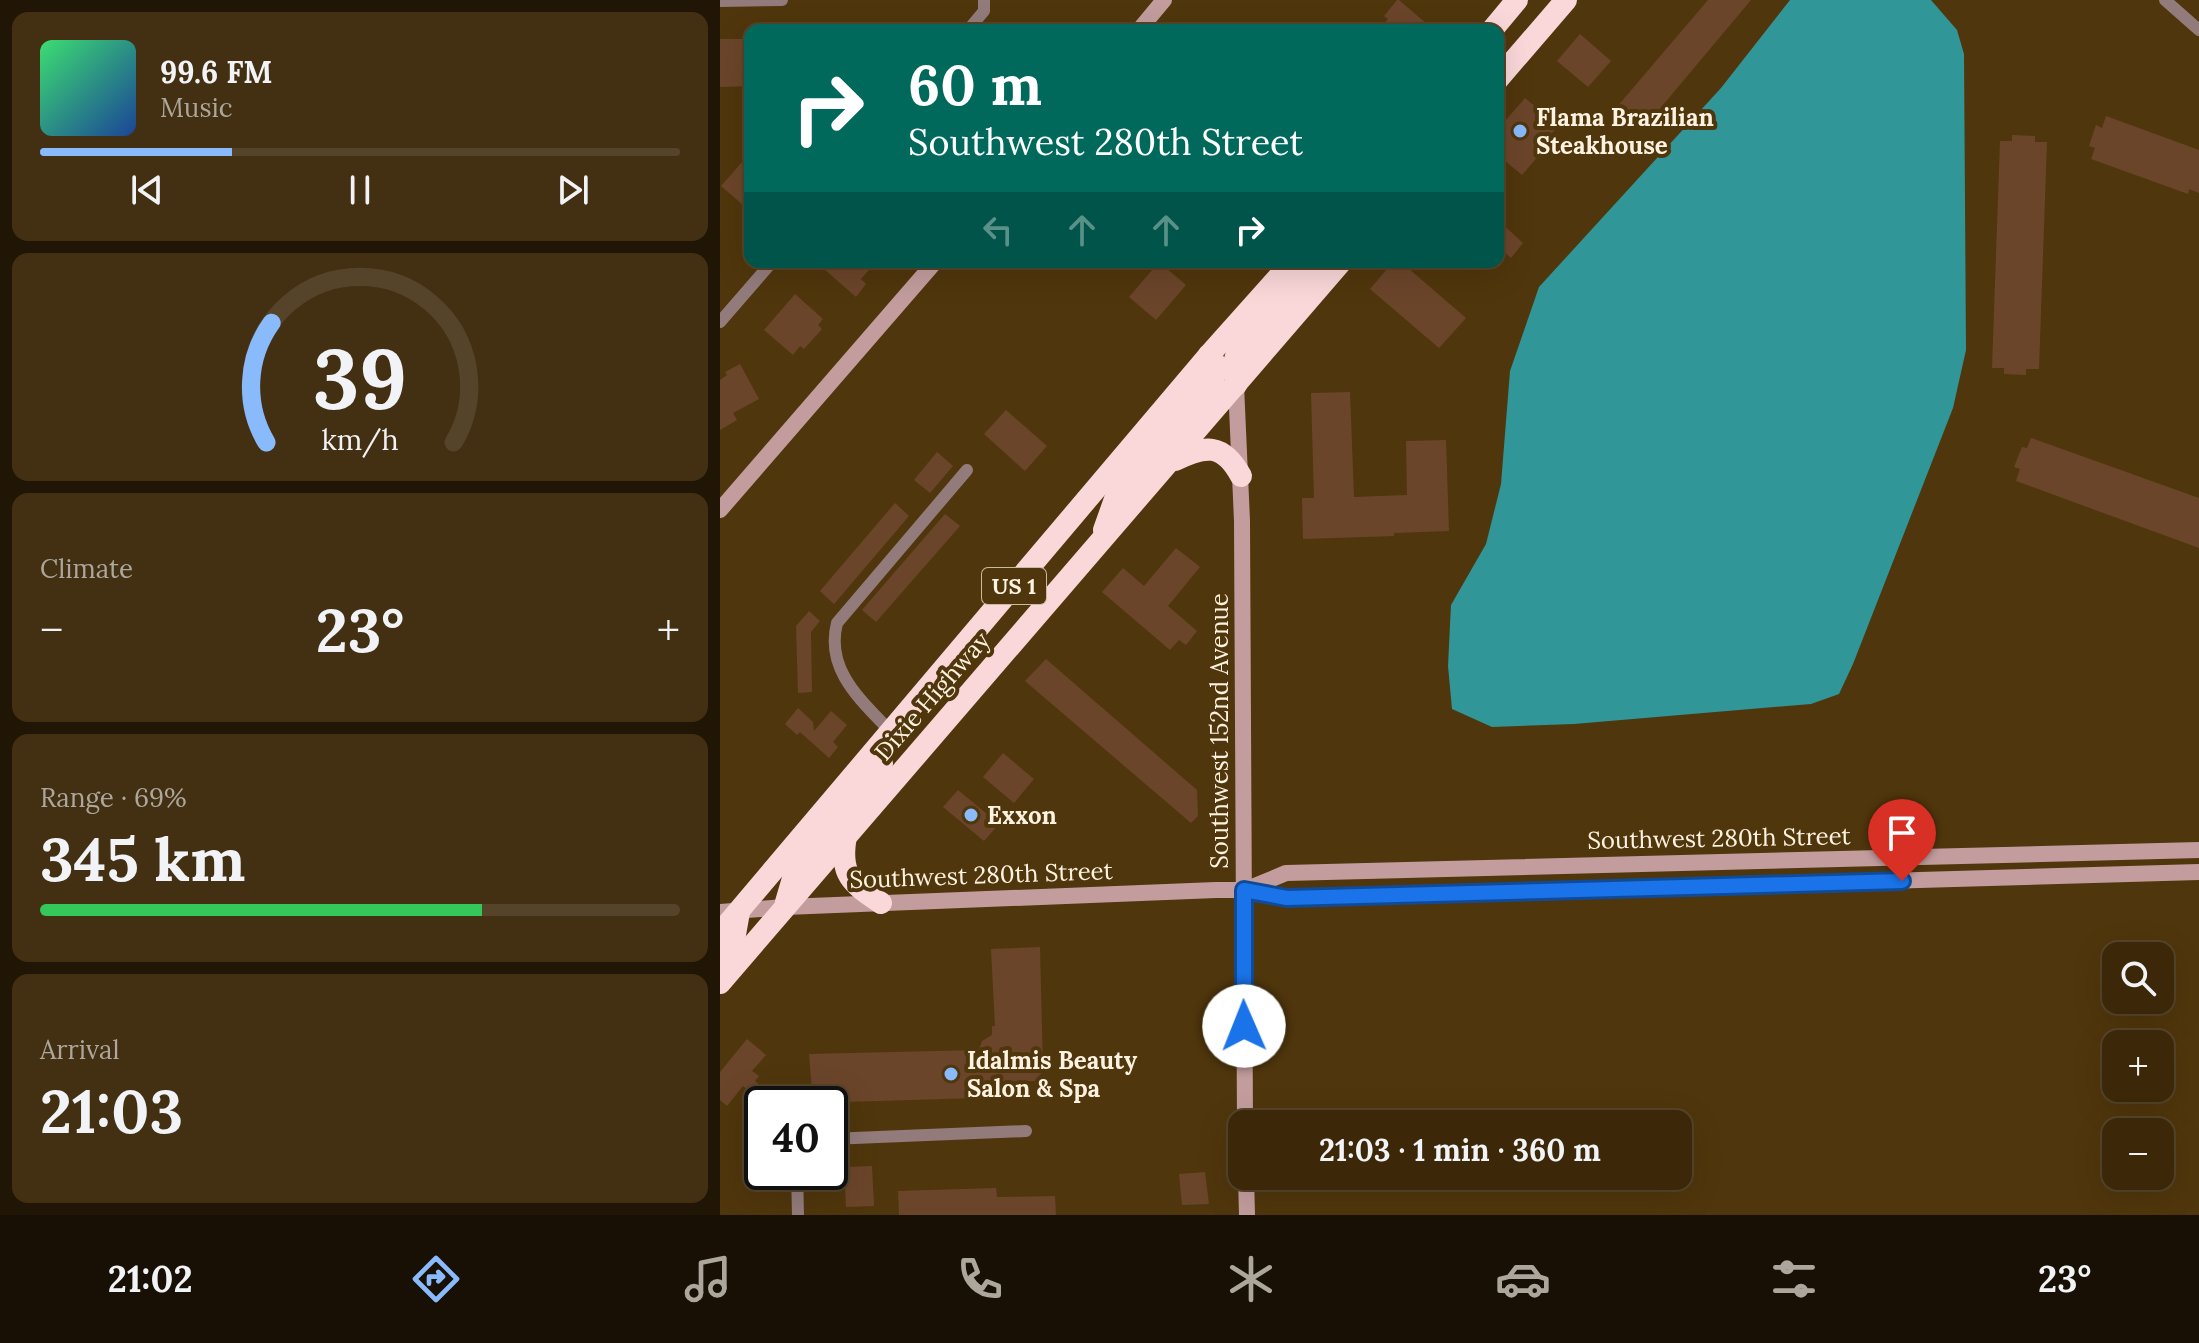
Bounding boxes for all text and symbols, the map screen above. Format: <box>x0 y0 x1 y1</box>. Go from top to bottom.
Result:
text: 60 m <box>908 49 1042 120</box>
text: 99.6 FM <box>160 53 273 91</box>
icon: right <box>776 56 880 160</box>
text: Music <box>160 91 233 124</box>
place label: Flama Brazilian Steakhouse <box>1536 102 1714 161</box>
text: Southwest 280th Street <box>908 119 1303 165</box>
marker: Flama Brazilian Steakhouse <box>1511 122 1529 140</box>
icon: previous <box>125 168 169 212</box>
icon: pause <box>338 168 382 212</box>
icon: next <box>551 168 595 212</box>
icon: left <box>976 208 1020 252</box>
icon: ahead <box>1060 208 1104 252</box>
icon: ahead <box>1144 208 1188 252</box>
icon: right <box>1228 208 1272 252</box>
text: 39 <box>313 324 407 431</box>
text: km/h <box>321 421 399 458</box>
text: Climate <box>40 552 133 585</box>
road number: US 1 <box>982 568 1046 604</box>
text: 23° <box>316 592 404 668</box>
street label: Southwest 152nd Avenue <box>1204 593 1235 869</box>
text: − <box>40 602 63 658</box>
text: + <box>657 602 680 658</box>
street label: Dixie Highway <box>868 625 997 767</box>
text: Range · 69% <box>40 781 187 814</box>
pin <box>1868 799 1936 881</box>
place label: Exxon <box>987 800 1057 831</box>
marker: Exxon <box>962 806 980 824</box>
icon: arrive <box>1880 811 1924 855</box>
street label: Southwest 280th Street <box>1587 820 1852 856</box>
text: 345 km <box>40 821 245 897</box>
street label: Southwest 280th Street <box>849 855 1114 895</box>
map controls <box>2102 942 2174 1190</box>
button: search <box>2102 942 2174 1014</box>
position arrow <box>1202 984 1286 1068</box>
button: + <box>2102 1030 2174 1102</box>
text: Arrival <box>40 1033 119 1066</box>
place label: Idalmis Beauty Salon & Spa <box>967 1045 1138 1104</box>
marker: Idalmis Beauty Salon & Spa <box>942 1065 960 1083</box>
text: 21:03 <box>40 1073 183 1149</box>
speed limit sign: 40 <box>744 1086 848 1190</box>
button: − <box>2102 1118 2174 1190</box>
text: 21:03 · 1 min · 360 m <box>1319 1131 1601 1169</box>
icon: directions <box>408 1251 464 1307</box>
icon: music <box>680 1251 736 1307</box>
icon: phone <box>952 1251 1008 1307</box>
icon: climate <box>1223 1251 1279 1307</box>
icon: car <box>1495 1251 1551 1307</box>
icon: filters <box>1766 1251 1822 1307</box>
text: 21:02 <box>108 1256 193 1302</box>
text: 23° <box>2038 1256 2091 1302</box>

